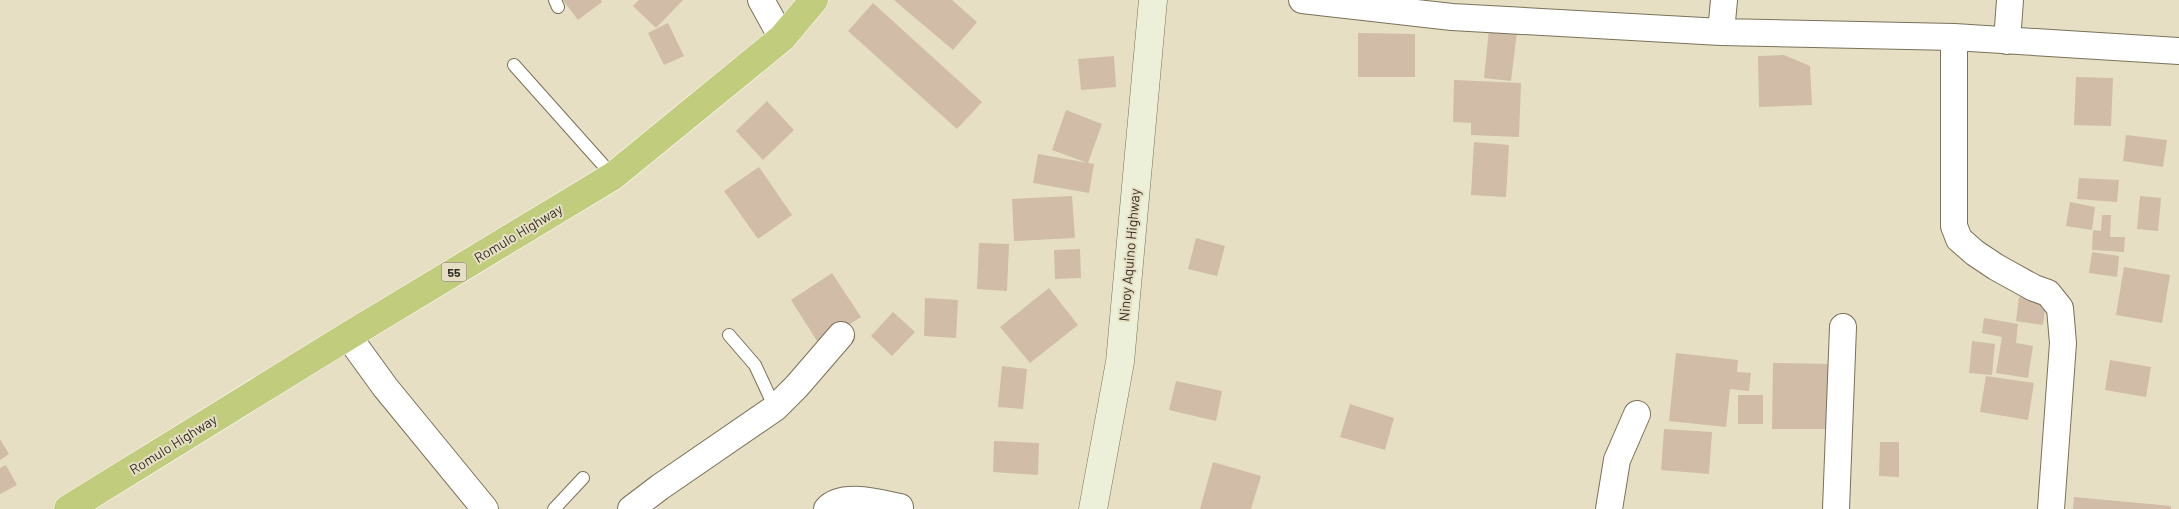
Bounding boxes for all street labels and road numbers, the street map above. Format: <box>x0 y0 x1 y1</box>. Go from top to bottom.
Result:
street label: Ninoy Aquino Highway <box>1115 187 1143 322</box>
street label: Romulo Highway <box>471 200 566 266</box>
road number: 55 <box>442 262 466 282</box>
street label: Romulo Highway <box>126 410 220 478</box>

